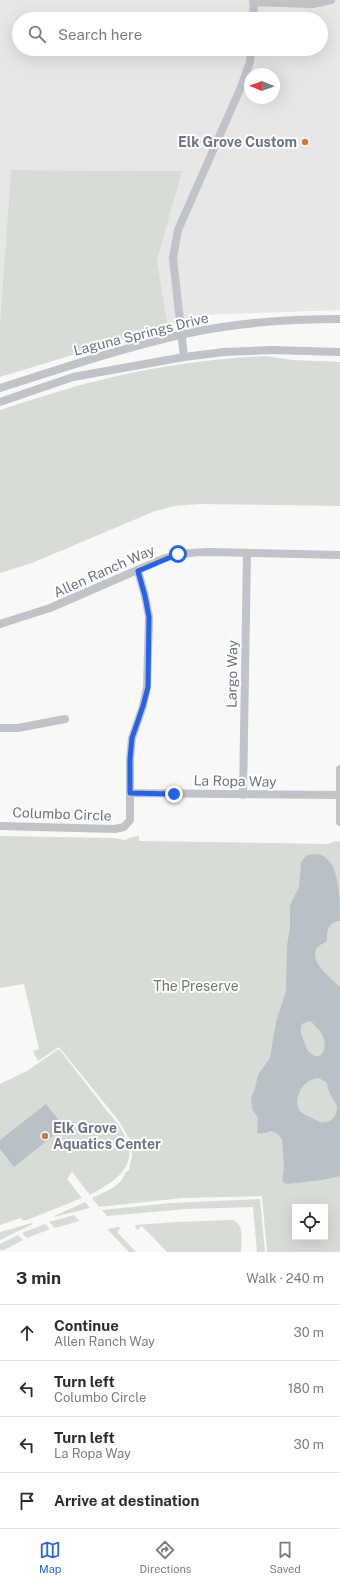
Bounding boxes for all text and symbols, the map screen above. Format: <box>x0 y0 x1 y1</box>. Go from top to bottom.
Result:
search box <box>12 12 328 56</box>
icon: search <box>26 23 48 45</box>
text: Search here <box>58 26 142 43</box>
north arrow <box>244 68 280 104</box>
place label: Elk Grove Custom <box>178 134 297 150</box>
marker: Elk Grove Custom <box>300 137 310 147</box>
street label: Laguna Springs Drive <box>72 309 210 359</box>
street label: Allen Ranch Way <box>51 541 157 600</box>
route start <box>169 545 187 563</box>
street label: Largo Way <box>223 639 241 708</box>
street label: La Ropa Way <box>193 772 277 790</box>
route end <box>165 785 183 803</box>
street label: Columbo Circle <box>12 804 112 824</box>
park label: The Preserve <box>153 978 239 994</box>
place label: Elk Grove Aquatics Center <box>53 1120 161 1152</box>
marker: Elk Grove Aquatics Center <box>40 1131 50 1141</box>
map controls <box>292 1204 328 1240</box>
button: locate <box>292 1204 328 1240</box>
text: 3 min <box>16 1268 61 1288</box>
text: Walk · 240 m <box>246 1271 324 1286</box>
text: Continue <box>54 1317 119 1334</box>
icon: ahead <box>16 1322 38 1344</box>
text: 30 m <box>294 1325 324 1340</box>
text: Allen Ranch Way <box>54 1334 155 1349</box>
text: Turn left <box>54 1373 115 1390</box>
icon: left <box>16 1378 38 1400</box>
text: 180 m <box>288 1381 324 1396</box>
text: Columbo Circle <box>54 1390 146 1405</box>
text: Turn left <box>54 1429 115 1446</box>
icon: left <box>16 1434 38 1456</box>
text: 30 m <box>294 1437 324 1452</box>
text: La Ropa Way <box>54 1446 131 1461</box>
icon: arrive <box>16 1490 38 1512</box>
text: Arrive at destination <box>54 1492 199 1509</box>
tab: Map <box>39 1539 61 1575</box>
tab: Directions <box>140 1539 191 1575</box>
tab: Saved <box>269 1539 301 1575</box>

